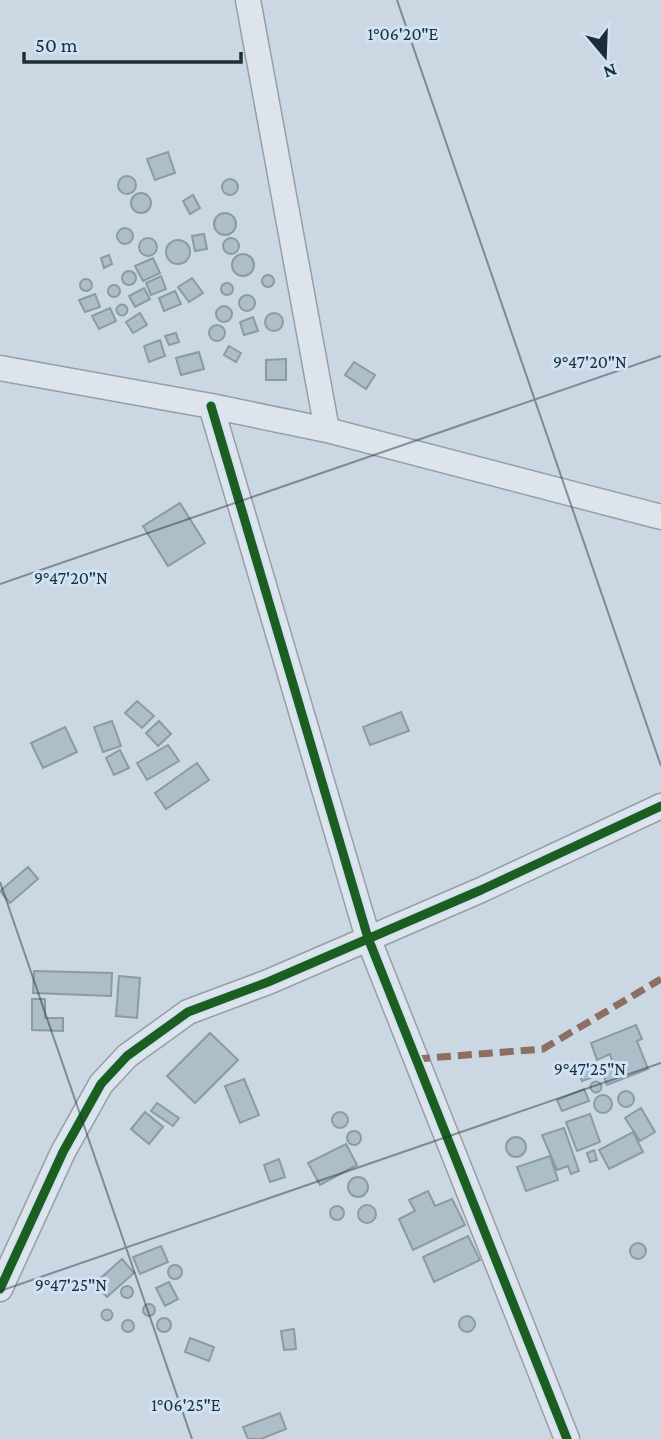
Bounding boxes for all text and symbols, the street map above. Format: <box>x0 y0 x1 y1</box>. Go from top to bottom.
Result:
scale bar <box>24 21 242 65</box>
north arrow <box>570 21 640 91</box>
text: 1°06'20"E <box>368 24 439 44</box>
text: 50 m <box>35 33 78 57</box>
text: N <box>601 60 620 84</box>
text: 9°47'20"N <box>553 352 627 372</box>
text: 9°47'20"N <box>34 568 108 588</box>
text: 9°47'25"N <box>554 1059 626 1079</box>
text: 9°47'25"N <box>35 1275 107 1295</box>
text: 1°06'25"E <box>151 1395 221 1415</box>

